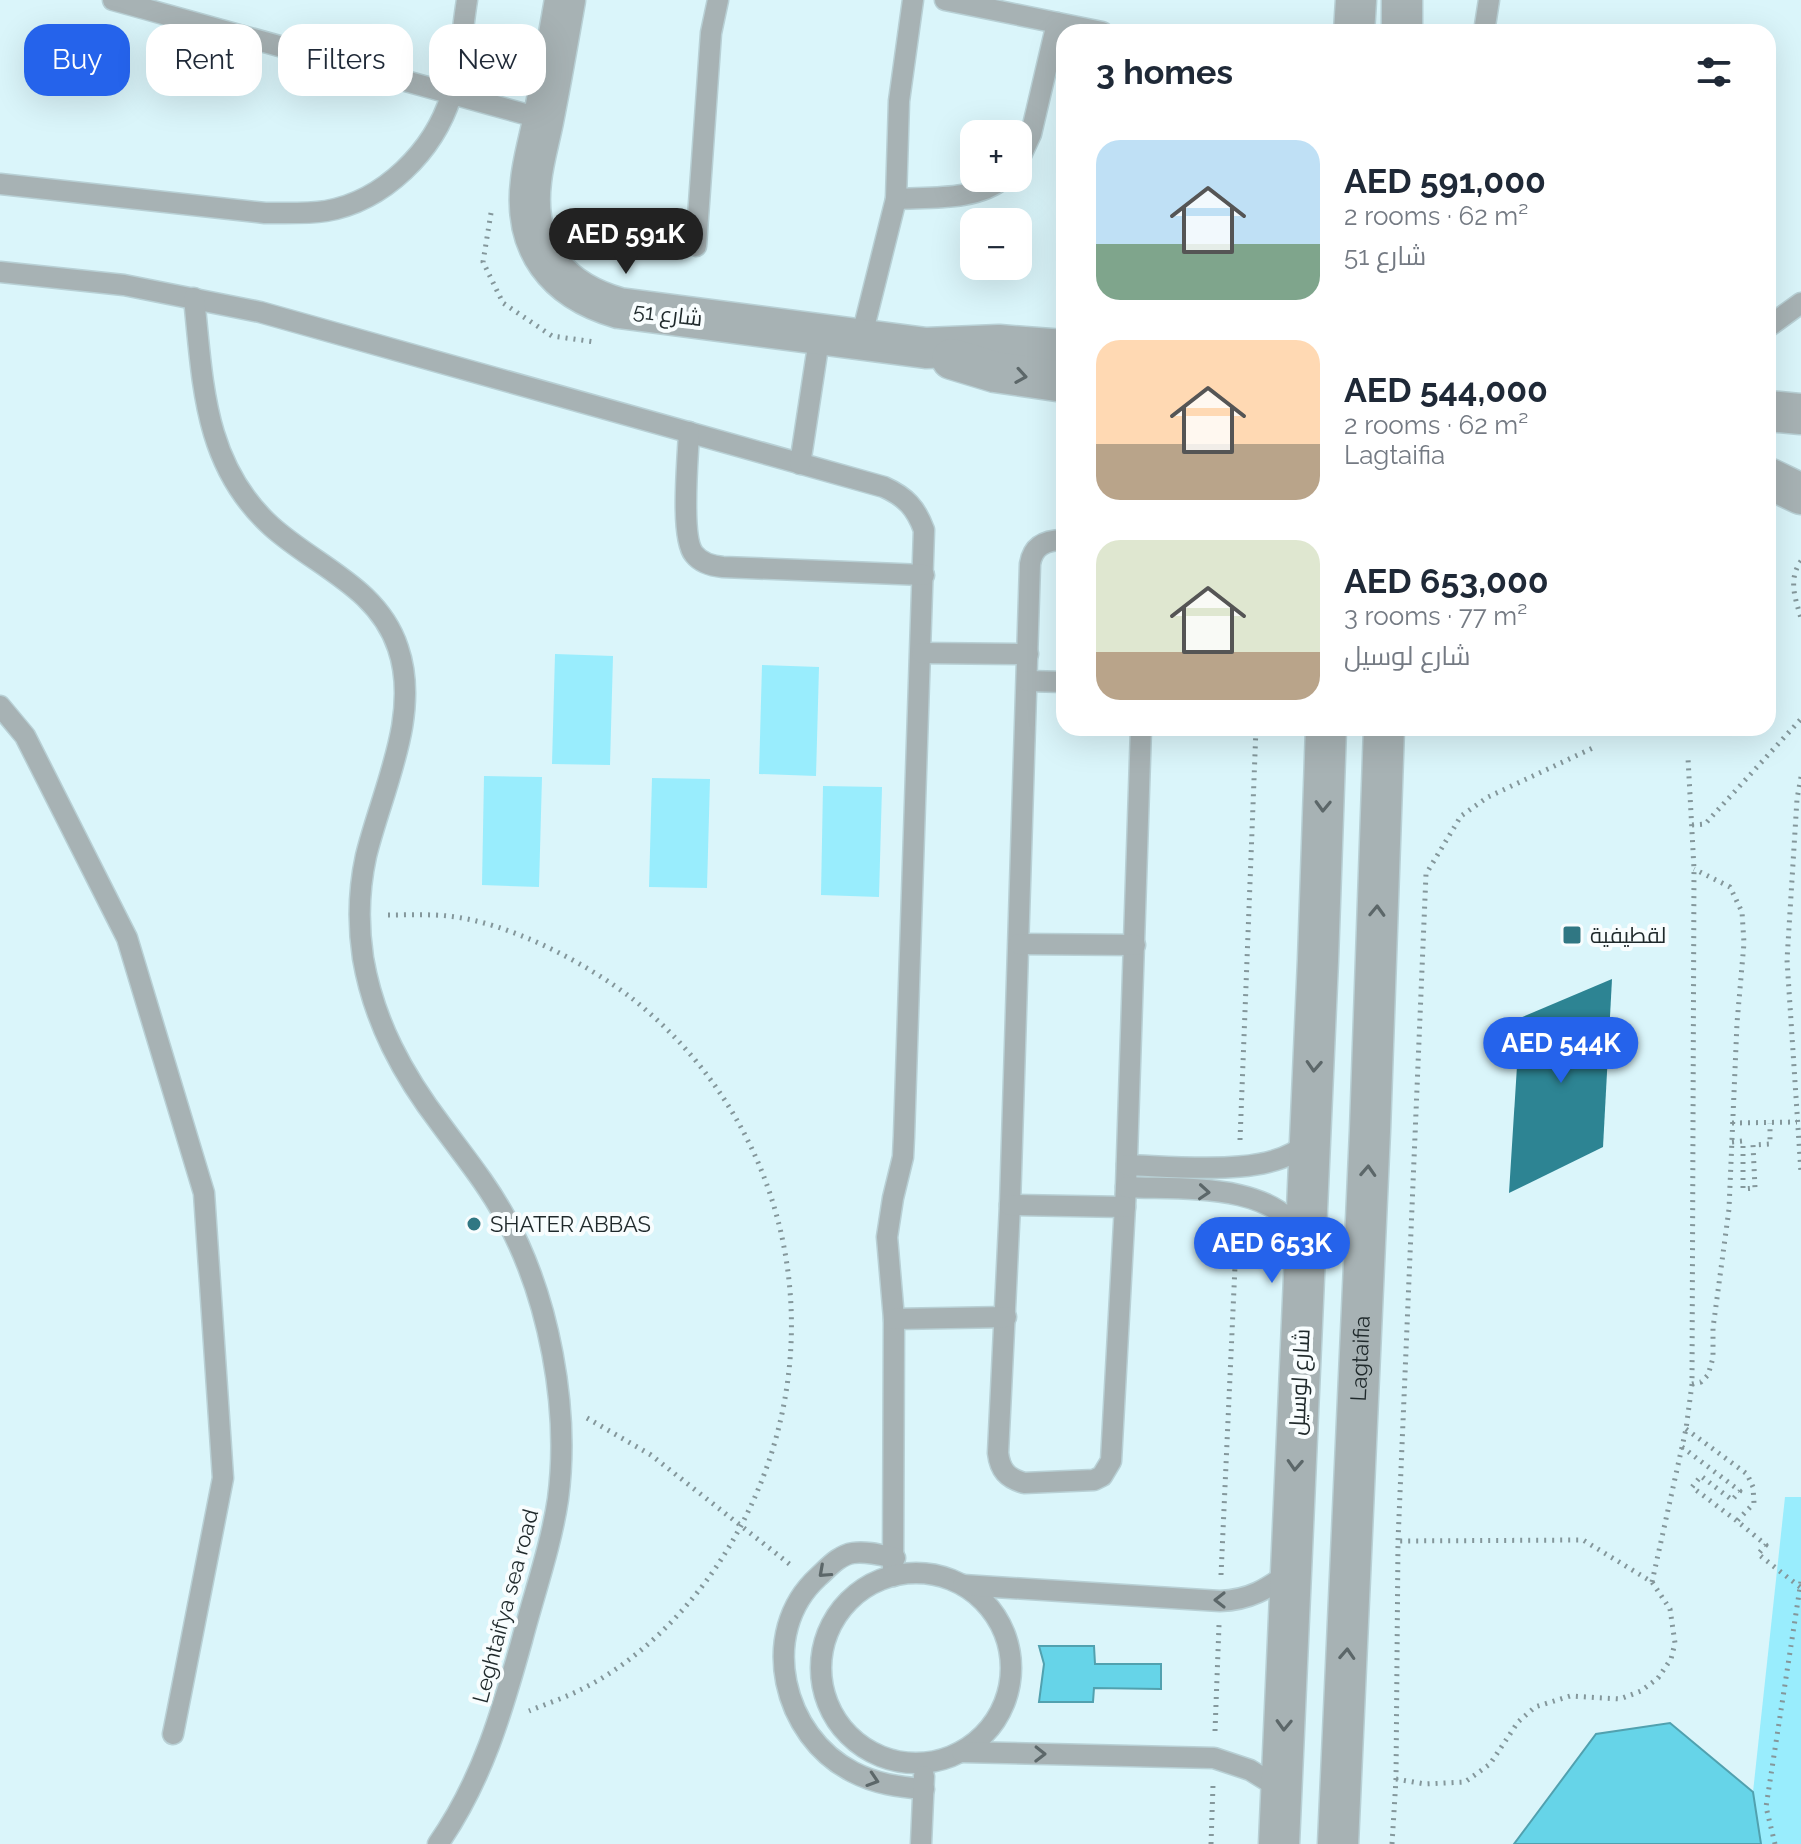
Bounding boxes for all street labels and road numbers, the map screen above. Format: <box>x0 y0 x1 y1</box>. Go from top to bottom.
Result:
street label: شارع 51 <box>632 297 704 333</box>
street label: Lagtaifia <box>1345 1315 1375 1402</box>
street label: شارع لوسيل <box>1283 1328 1317 1436</box>
street label: Leghtaifya sea road <box>467 1506 543 1706</box>

